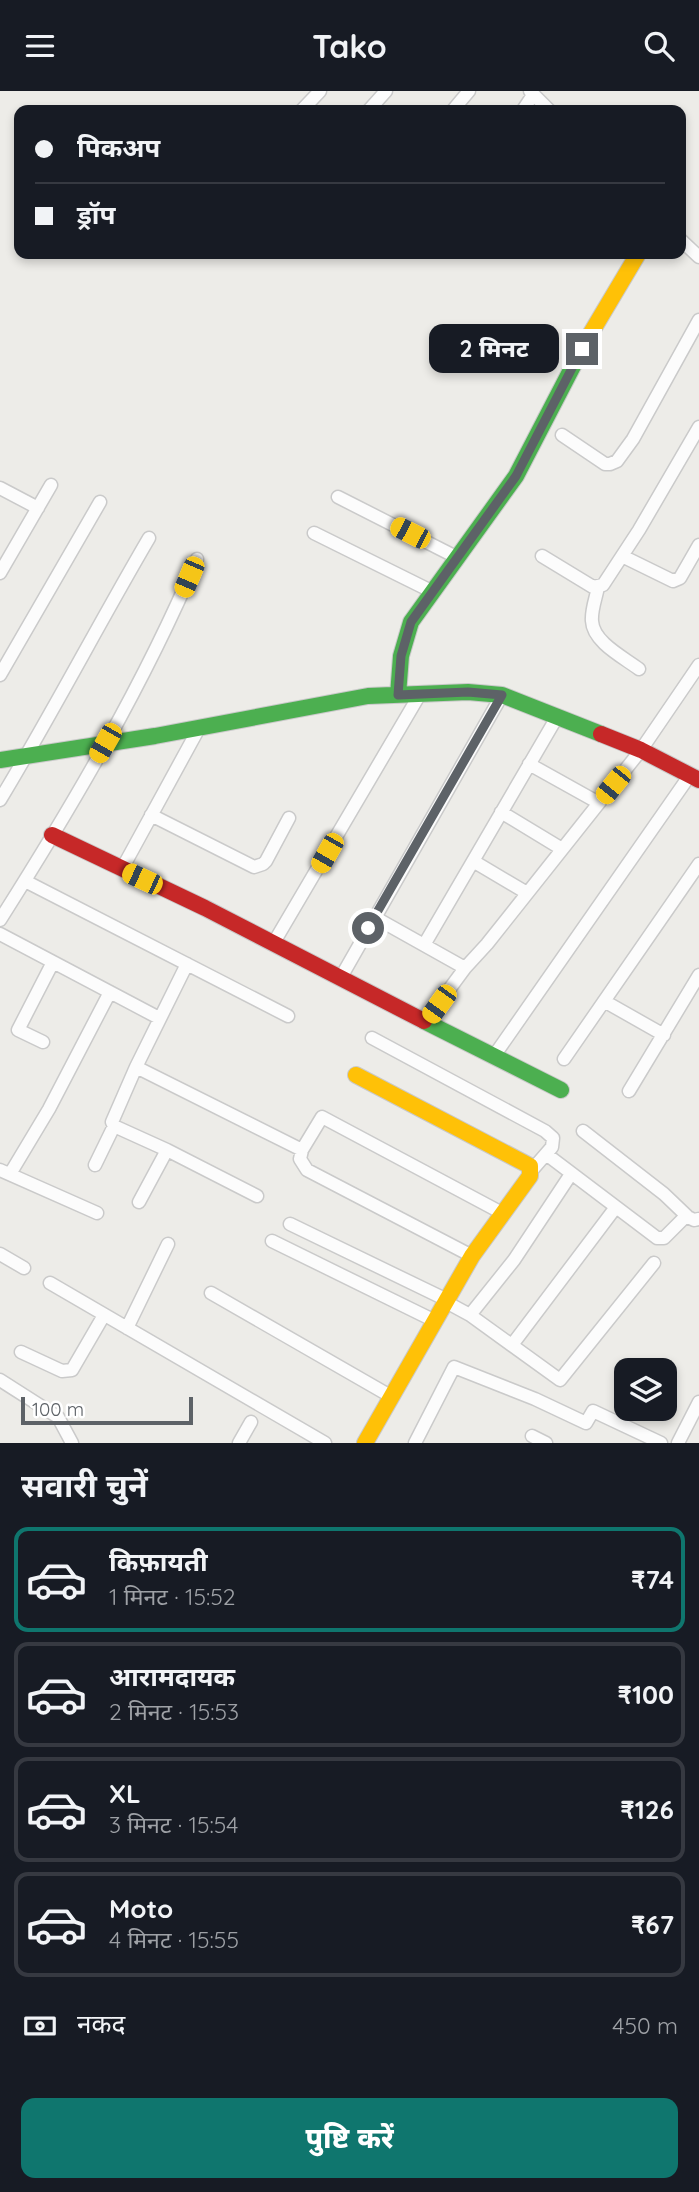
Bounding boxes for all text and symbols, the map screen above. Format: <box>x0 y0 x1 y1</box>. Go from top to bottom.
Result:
text: Tako <box>312 26 387 66</box>
icon: menu <box>21 27 59 65</box>
icon: search <box>640 27 678 65</box>
text: पिकअप <box>77 131 160 164</box>
text: ड्रॉप <box>77 198 115 231</box>
callout: 2 मिनट <box>428 324 558 373</box>
route end <box>566 333 598 365</box>
text: 2 मिनट <box>459 334 529 363</box>
car <box>387 514 434 552</box>
car <box>172 554 207 600</box>
car <box>86 720 125 766</box>
car <box>592 762 635 808</box>
car <box>308 830 347 876</box>
car <box>119 861 166 897</box>
route start <box>352 912 384 944</box>
car <box>419 981 460 1027</box>
map controls <box>614 1358 677 1421</box>
button: layers <box>614 1358 677 1421</box>
scale bar <box>21 1394 192 1426</box>
text: 100 m <box>32 1397 84 1421</box>
text: सवारी चुनें <box>21 1465 148 1505</box>
text: किफ़ायती <box>109 1545 208 1578</box>
icon: car <box>25 1548 88 1611</box>
text: ₹74 <box>631 1563 674 1596</box>
text: 1 मिनट · 15:52 <box>109 1582 236 1611</box>
text: आरामदायक <box>109 1660 235 1693</box>
icon: car <box>25 1663 88 1726</box>
text: ₹100 <box>618 1678 674 1711</box>
text: 2 मिनट · 15:53 <box>109 1697 239 1726</box>
text: XL <box>109 1777 141 1810</box>
icon: car <box>25 1778 88 1841</box>
text: ₹126 <box>620 1793 674 1826</box>
text: 3 मिनट · 15:54 <box>109 1810 238 1839</box>
text: Moto <box>109 1892 173 1925</box>
icon: car <box>25 1893 88 1956</box>
text: ₹67 <box>631 1908 674 1941</box>
text: 4 मिनट · 15:55 <box>109 1925 239 1954</box>
icon: cash <box>21 2007 59 2045</box>
text: नकद <box>77 2007 125 2040</box>
text: 450 m <box>612 2011 678 2040</box>
button: पुष्टि करें <box>21 2098 678 2178</box>

